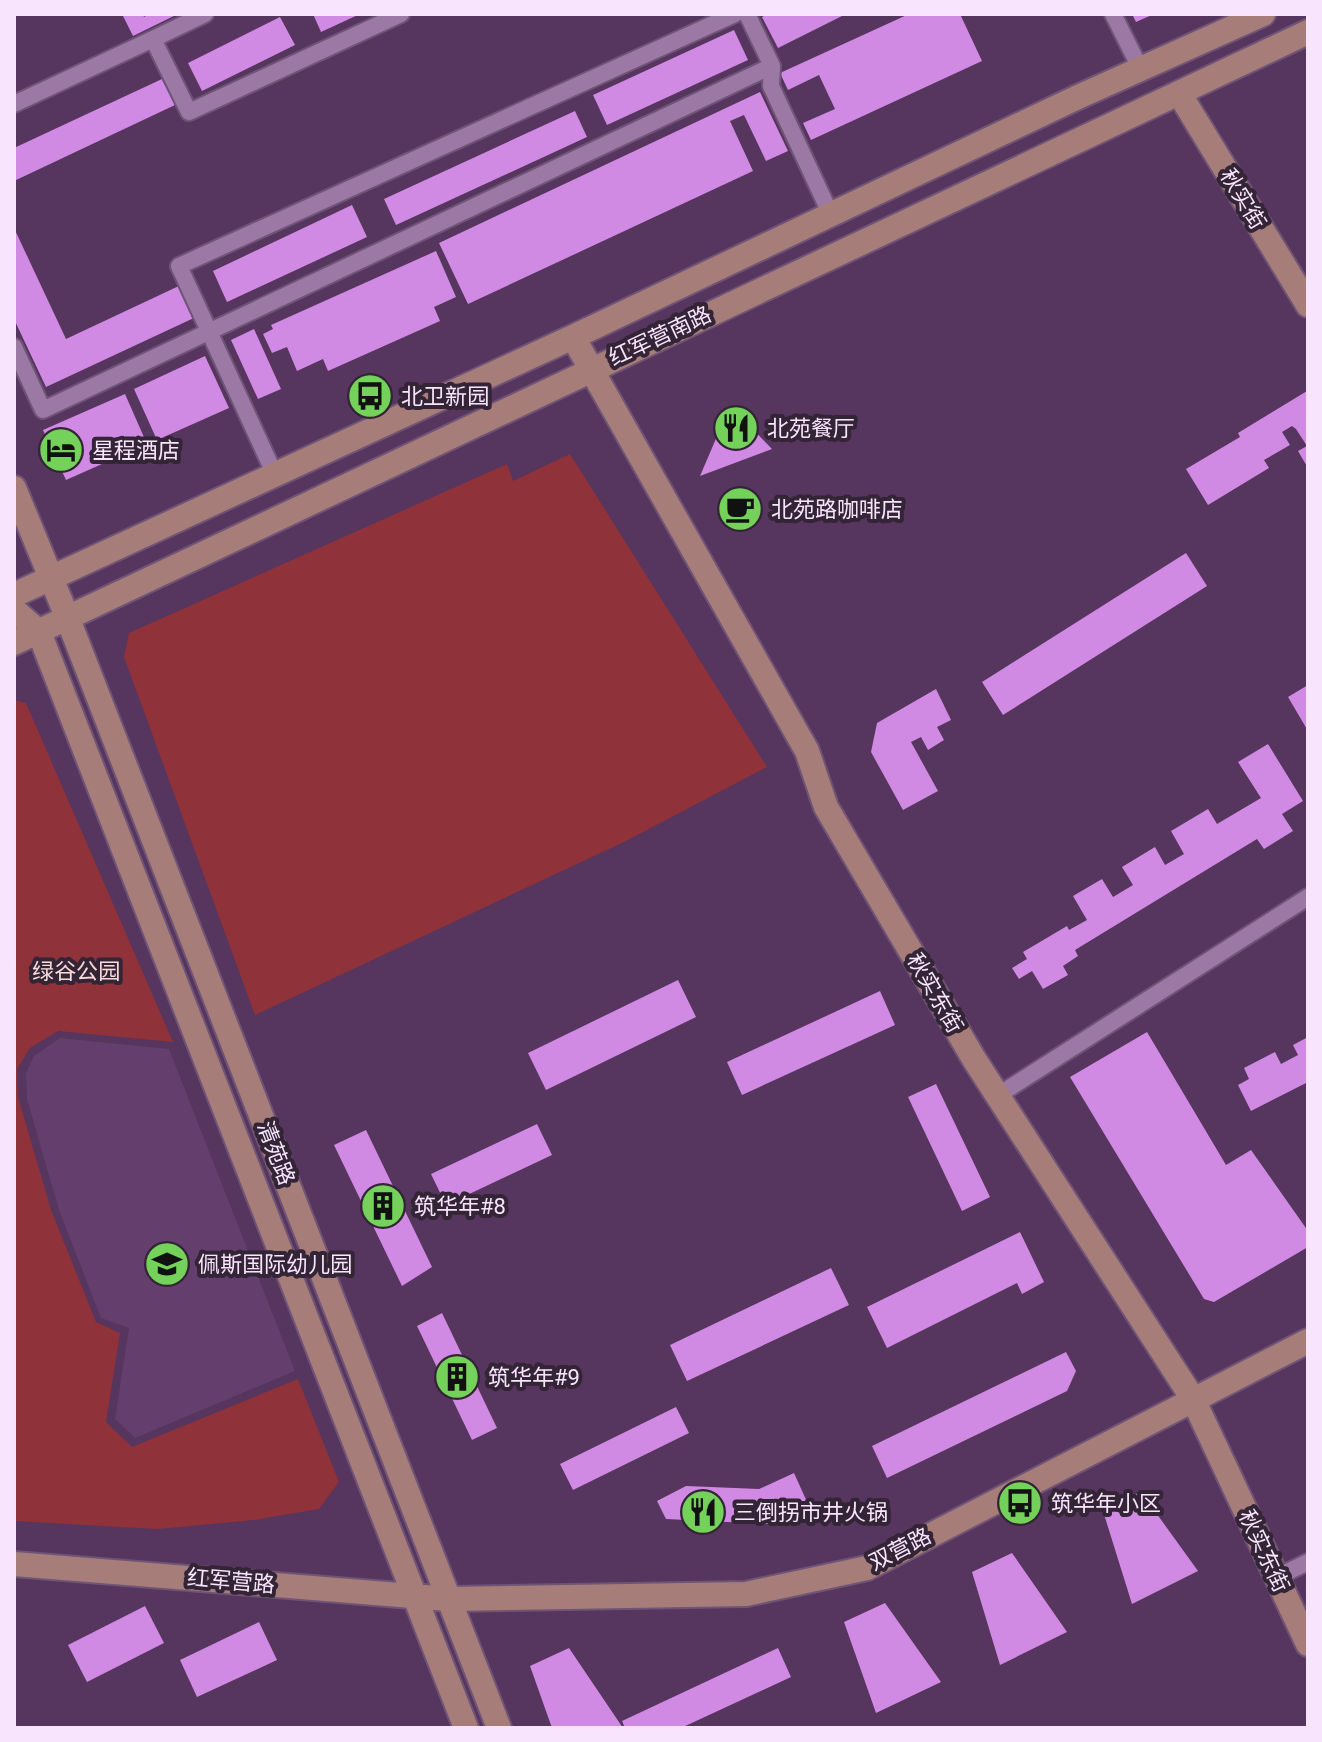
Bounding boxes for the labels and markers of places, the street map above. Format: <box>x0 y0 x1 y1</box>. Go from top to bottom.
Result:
bus stop icon: 北卫新园 <box>346 372 394 420</box>
place label: 北卫新园 <box>401 384 489 409</box>
restaurant icon: 北苑餐厅 <box>712 404 760 452</box>
place label: 北苑餐厅 <box>767 416 855 441</box>
hotel icon: 星程酒店 <box>37 426 85 474</box>
place label: 星程酒店 <box>92 438 180 463</box>
cafe icon: 北苑路咖啡店 <box>716 485 764 533</box>
place label: 北苑路咖啡店 <box>771 497 903 522</box>
building icon: 筑华年#8 <box>359 1182 407 1230</box>
place label: 筑华年#8 <box>414 1194 506 1219</box>
school or university icon: 佩斯国际幼儿园 <box>143 1240 191 1288</box>
place label: 佩斯国际幼儿园 <box>198 1252 352 1277</box>
building icon: 筑华年#9 <box>433 1353 481 1401</box>
place label: 筑华年#9 <box>488 1365 580 1390</box>
bus stop icon: 筑华年小区 <box>996 1479 1044 1527</box>
restaurant icon: 三倒拐市井火锅 <box>679 1488 727 1536</box>
place label: 筑华年小区 <box>1051 1491 1161 1516</box>
place label: 三倒拐市井火锅 <box>734 1500 888 1525</box>

